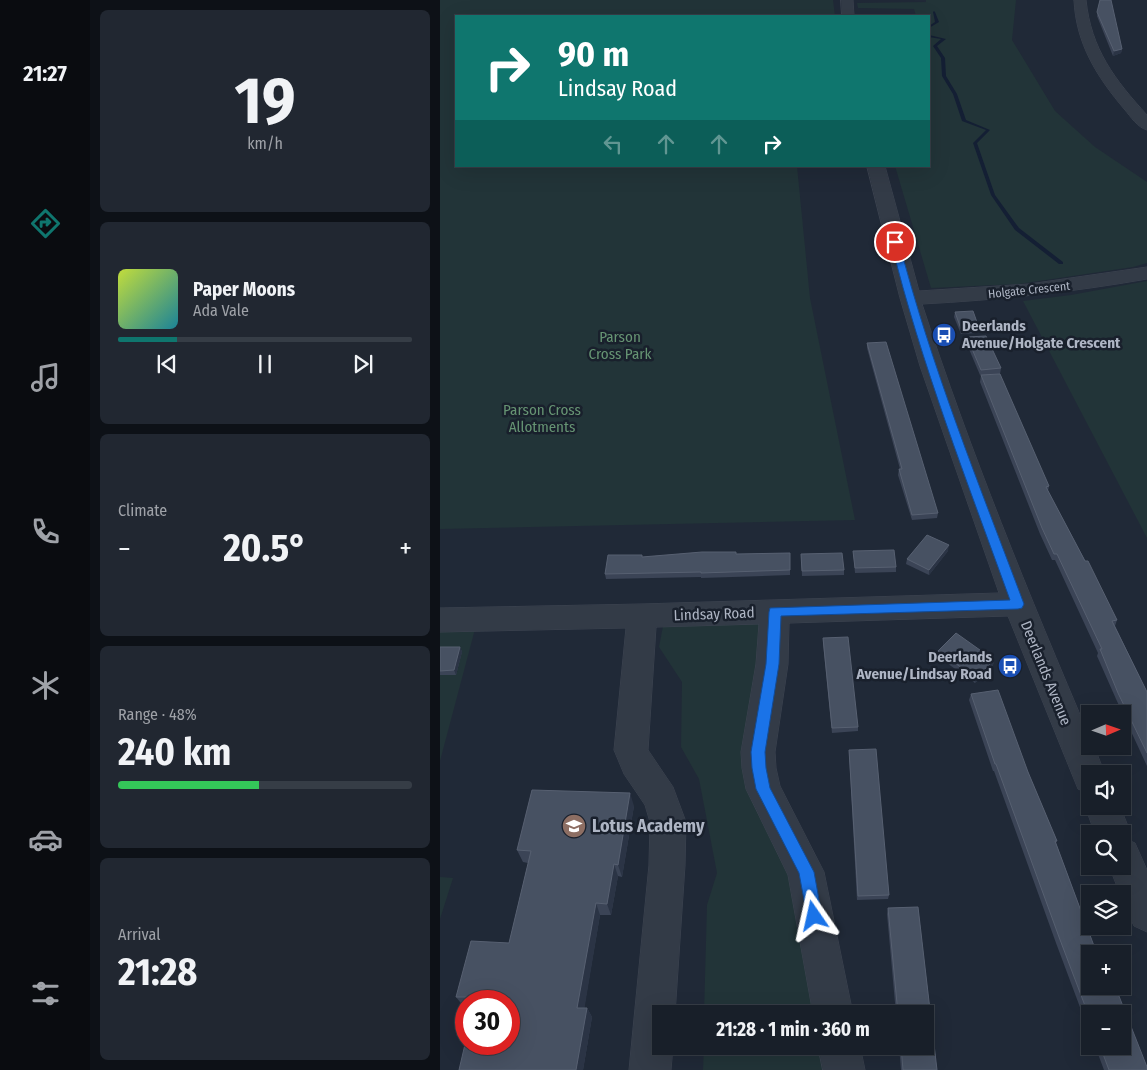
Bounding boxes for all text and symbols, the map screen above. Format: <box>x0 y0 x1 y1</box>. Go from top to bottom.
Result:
text: 90 m <box>558 33 629 75</box>
icon: right <box>475 35 540 100</box>
text: 21:27 <box>23 60 67 87</box>
text: 19 <box>234 62 296 140</box>
text: Lindsay Road <box>558 75 677 102</box>
icon: left <box>599 130 627 158</box>
icon: ahead <box>652 130 680 158</box>
icon: ahead <box>705 130 733 158</box>
icon: right <box>758 130 786 158</box>
text: km/h <box>247 134 283 153</box>
icon: directions <box>28 206 63 241</box>
pin <box>874 221 916 263</box>
icon: arrive <box>881 228 909 256</box>
text: Paper Moons <box>193 278 295 301</box>
street label: Holgate Crescent <box>987 279 1071 301</box>
text: Ada Vale <box>193 301 249 320</box>
place label: Deerlands Avenue/Holgate Crescent <box>961 317 1121 352</box>
bus stop icon: Deerlands Avenue/Holgate Crescent <box>931 322 957 348</box>
park label: Parson Cross Park <box>589 328 651 363</box>
icon: previous <box>153 350 181 378</box>
icon: pause <box>251 350 279 378</box>
icon: next <box>349 350 377 378</box>
icon: music <box>28 360 63 395</box>
park label: Parson Cross Allotments <box>503 401 581 436</box>
text: Climate <box>118 501 167 520</box>
icon: phone <box>28 514 63 549</box>
text: 20.5° <box>223 525 307 571</box>
text: − <box>118 532 131 565</box>
text: + <box>399 532 412 565</box>
street label: Lindsay Road <box>673 604 755 624</box>
street label: Deerlands Avenue <box>1017 618 1075 728</box>
place label: Deerlands Avenue/Lindsay Road <box>855 648 992 683</box>
bus stop icon: Deerlands Avenue/Lindsay Road <box>997 653 1023 679</box>
icon: climate <box>28 668 63 703</box>
text: Range · 48% <box>118 705 197 724</box>
north arrow <box>1081 705 1131 755</box>
map controls <box>1081 705 1131 1055</box>
text: 240 km <box>118 729 231 775</box>
button: sound <box>1081 765 1131 815</box>
school or university icon: Lotus Academy <box>561 813 587 839</box>
place label: Lotus Academy <box>592 815 705 837</box>
icon: car <box>28 822 63 857</box>
button: search <box>1081 825 1131 875</box>
button: layers <box>1081 885 1131 935</box>
position arrow <box>787 889 839 941</box>
text: Arrival <box>118 925 160 944</box>
button: + <box>1081 945 1131 995</box>
text: 21:28 <box>118 949 197 995</box>
icon: filters <box>28 976 63 1011</box>
speed limit sign: 30 <box>455 990 520 1055</box>
button: − <box>1081 1005 1131 1055</box>
text: 21:28 · 1 min · 360 m <box>716 1018 870 1041</box>

